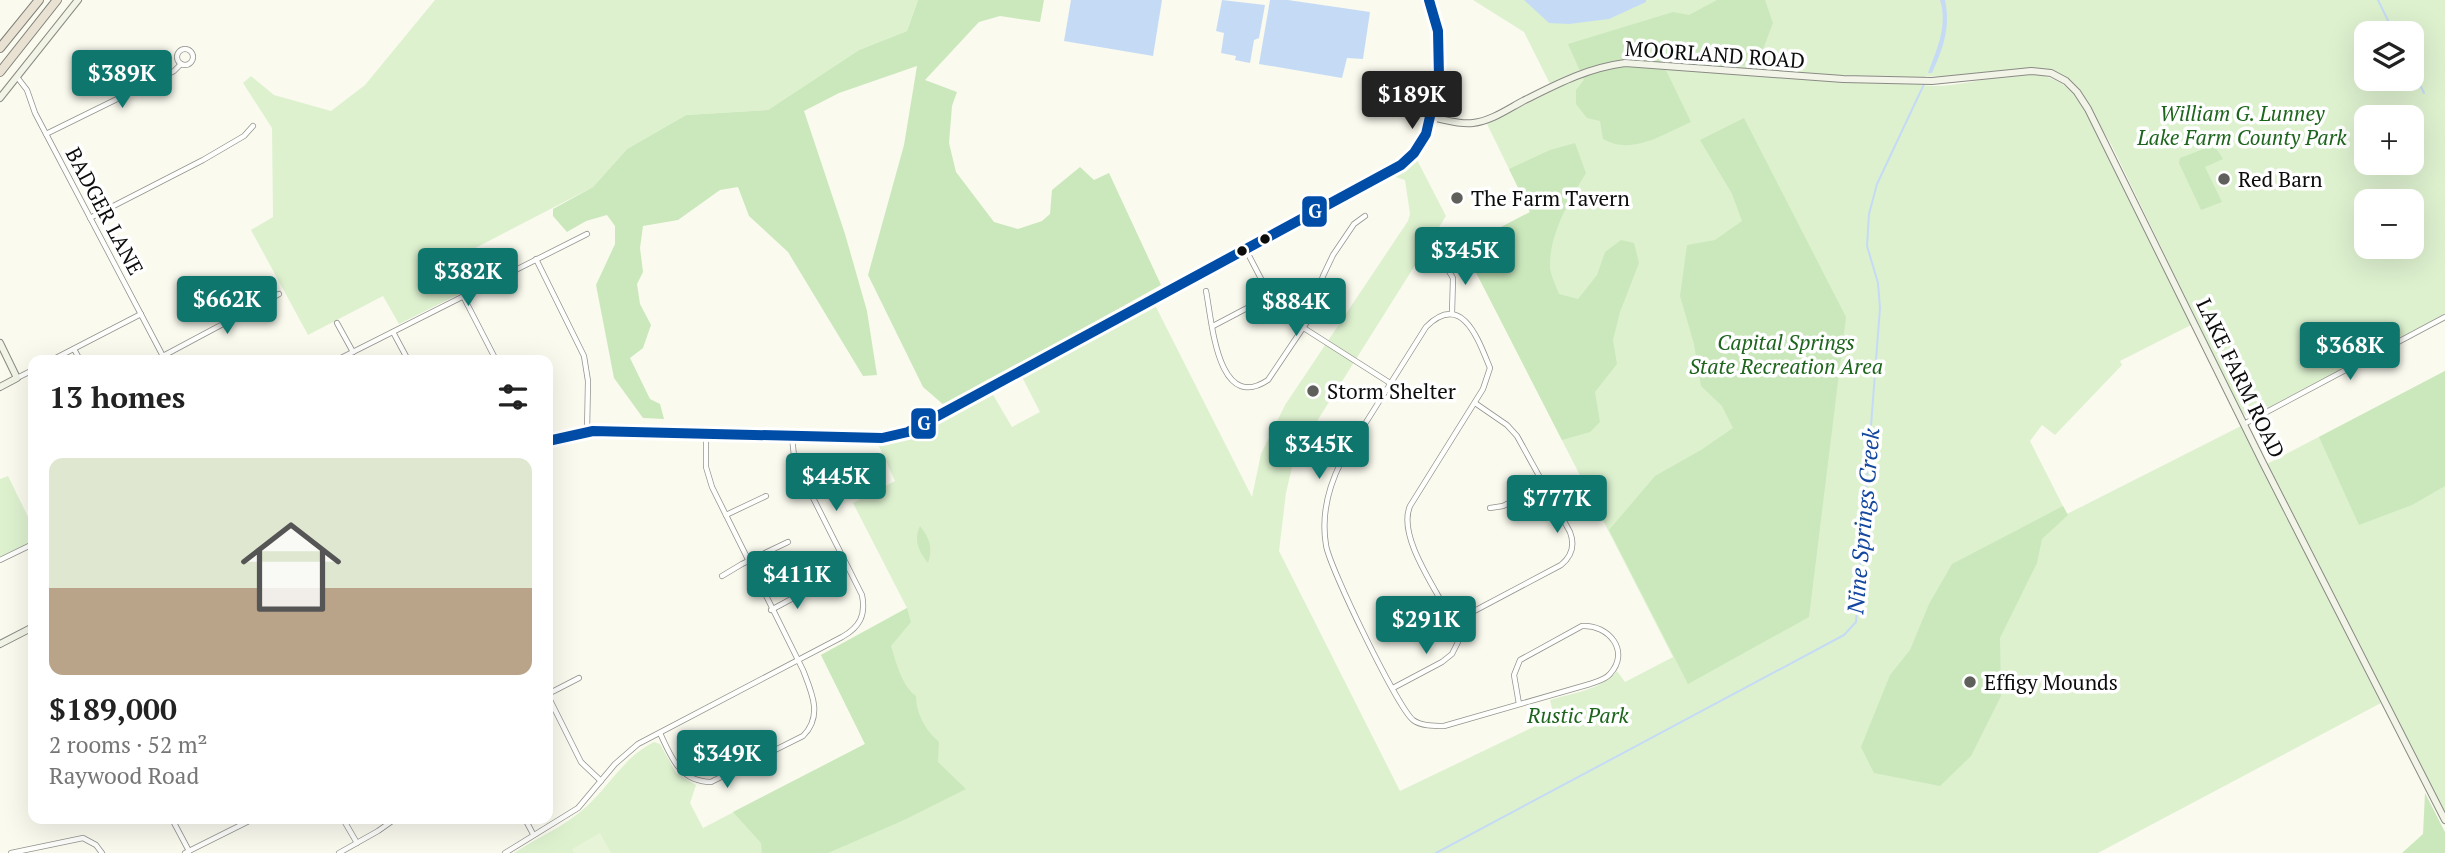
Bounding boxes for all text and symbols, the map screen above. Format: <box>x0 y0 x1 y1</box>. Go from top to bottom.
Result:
map controls <box>2354 21 2424 259</box>
button: layers <box>2354 21 2424 91</box>
street label: MOORLAND ROAD <box>1624 34 1806 74</box>
pin: $389K <box>73 50 171 110</box>
text: $389K <box>88 57 156 88</box>
pin: $189K <box>1363 72 1461 131</box>
text: $189K <box>1378 78 1446 109</box>
park label: William G. Lunney Lake Farm County Park <box>2136 99 2348 151</box>
button: + <box>2354 105 2424 175</box>
street label: BADGER LANE <box>60 142 150 280</box>
place label: Red Barn <box>2238 165 2323 193</box>
marker: Red Barn <box>2216 171 2232 187</box>
place label: The Farm Tavern <box>1471 184 1630 212</box>
button: − <box>2354 189 2424 259</box>
marker: The Farm Tavern <box>1449 190 1465 206</box>
line badge: G <box>1301 195 1328 228</box>
text: G <box>1308 198 1322 223</box>
pin: $345K <box>1416 228 1514 287</box>
unlabelled marker <box>1258 232 1272 246</box>
text: $345K <box>1431 234 1499 265</box>
unlabelled marker <box>1235 244 1249 258</box>
pin: $382K <box>419 248 517 308</box>
text: $382K <box>434 255 502 286</box>
pin: $662K <box>178 276 276 336</box>
pin: $884K <box>1247 278 1345 338</box>
text: $662K <box>193 283 261 314</box>
text: $884K <box>1262 285 1330 316</box>
street label: LAKE FARM ROAD <box>2190 294 2292 462</box>
pin: $368K <box>2301 322 2399 382</box>
park label: Capital Springs State Recreation Area <box>1689 328 1883 380</box>
text: $368K <box>2316 329 2384 360</box>
text: 13 homes <box>49 377 185 417</box>
place label: Storm Shelter <box>1327 377 1456 405</box>
icon: filters <box>494 378 532 416</box>
marker: Storm Shelter <box>1305 383 1321 399</box>
line badge: G <box>910 407 937 440</box>
text: G <box>917 410 931 435</box>
pin: $345K <box>1270 421 1368 481</box>
water label: Nine Springs Creek <box>1839 426 1887 616</box>
text: $345K <box>1285 428 1353 459</box>
pin: $445K <box>787 454 885 513</box>
text: $445K <box>802 460 870 491</box>
pin: $777K <box>1508 476 1606 535</box>
text: $777K <box>1523 482 1591 513</box>
icon: home <box>228 504 354 630</box>
pin: $411K <box>748 552 846 611</box>
text: $411K <box>763 558 831 589</box>
pin: $291K <box>1377 596 1475 656</box>
text: $291K <box>1392 603 1460 634</box>
place label: Effigy Mounds <box>1984 668 2118 696</box>
marker: Effigy Mounds <box>1962 674 1978 690</box>
text: $189,000 <box>49 689 177 729</box>
park label: Rustic Park <box>1526 701 1630 729</box>
text: 2 rooms · 52 m² <box>49 729 208 760</box>
pin: $349K <box>678 730 776 790</box>
text: $349K <box>693 737 761 768</box>
text: Raywood Road <box>49 760 199 791</box>

